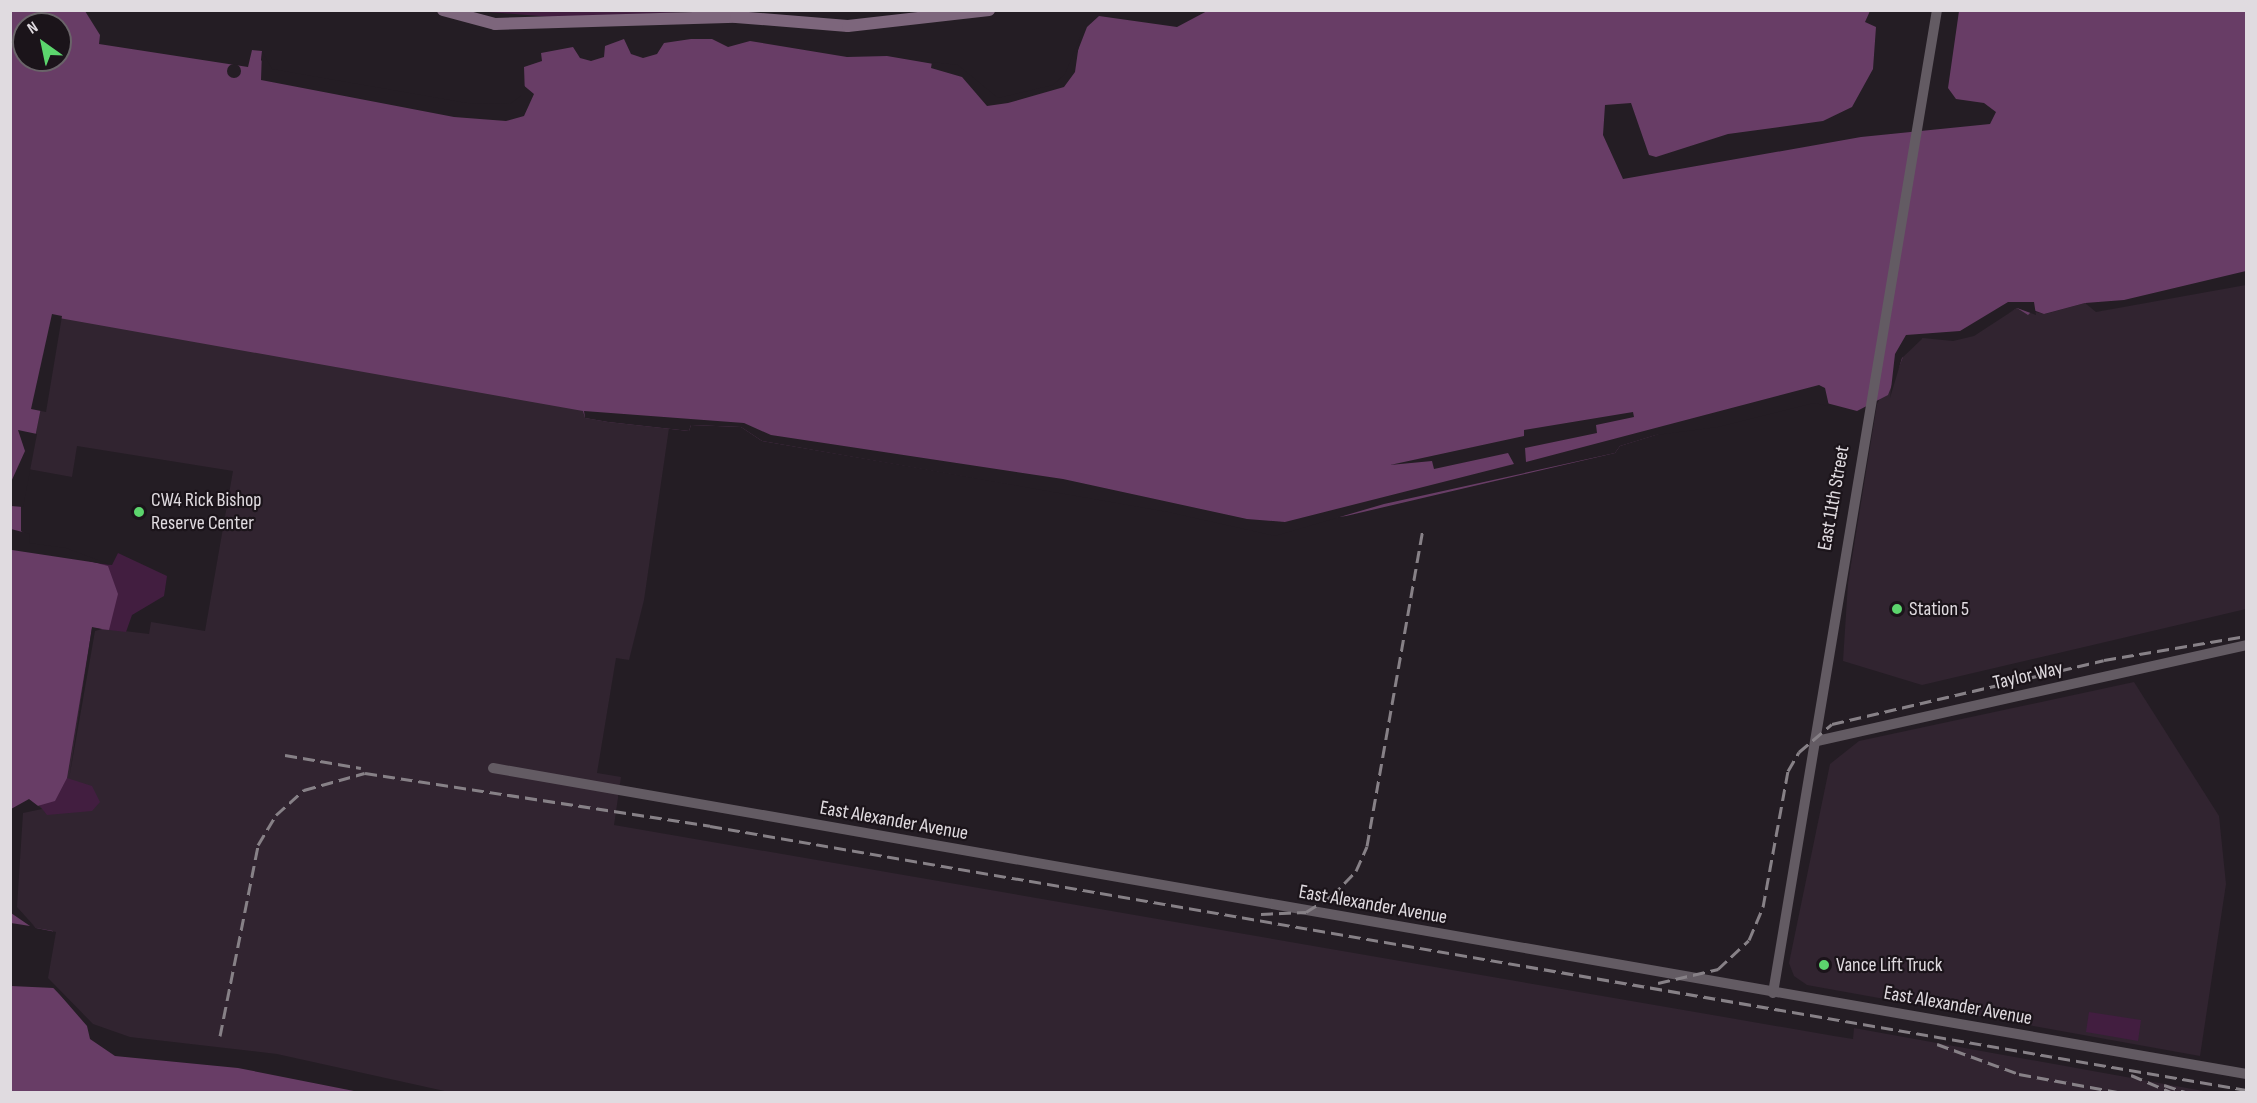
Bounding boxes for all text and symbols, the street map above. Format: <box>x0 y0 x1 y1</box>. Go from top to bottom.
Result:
north arrow <box>12 12 72 72</box>
text: N <box>24 18 42 38</box>
street label: East 11th Street <box>1813 444 1855 552</box>
place label: CW4 Rick Bishop Reserve Center <box>151 488 262 535</box>
marker: CW4 Rick Bishop Reserve Center <box>132 505 146 519</box>
place label: Station 5 <box>1909 597 1969 621</box>
marker: Station 5 <box>1890 602 1904 616</box>
street label: Taylor Way <box>1991 656 2065 696</box>
street label: East Alexander Avenue <box>818 796 970 846</box>
street label: East Alexander Avenue <box>1297 880 1449 930</box>
place label: Vance Lift Truck <box>1836 953 1942 977</box>
marker: Vance Lift Truck <box>1817 958 1831 972</box>
street label: East Alexander Avenue <box>1882 981 2034 1031</box>

